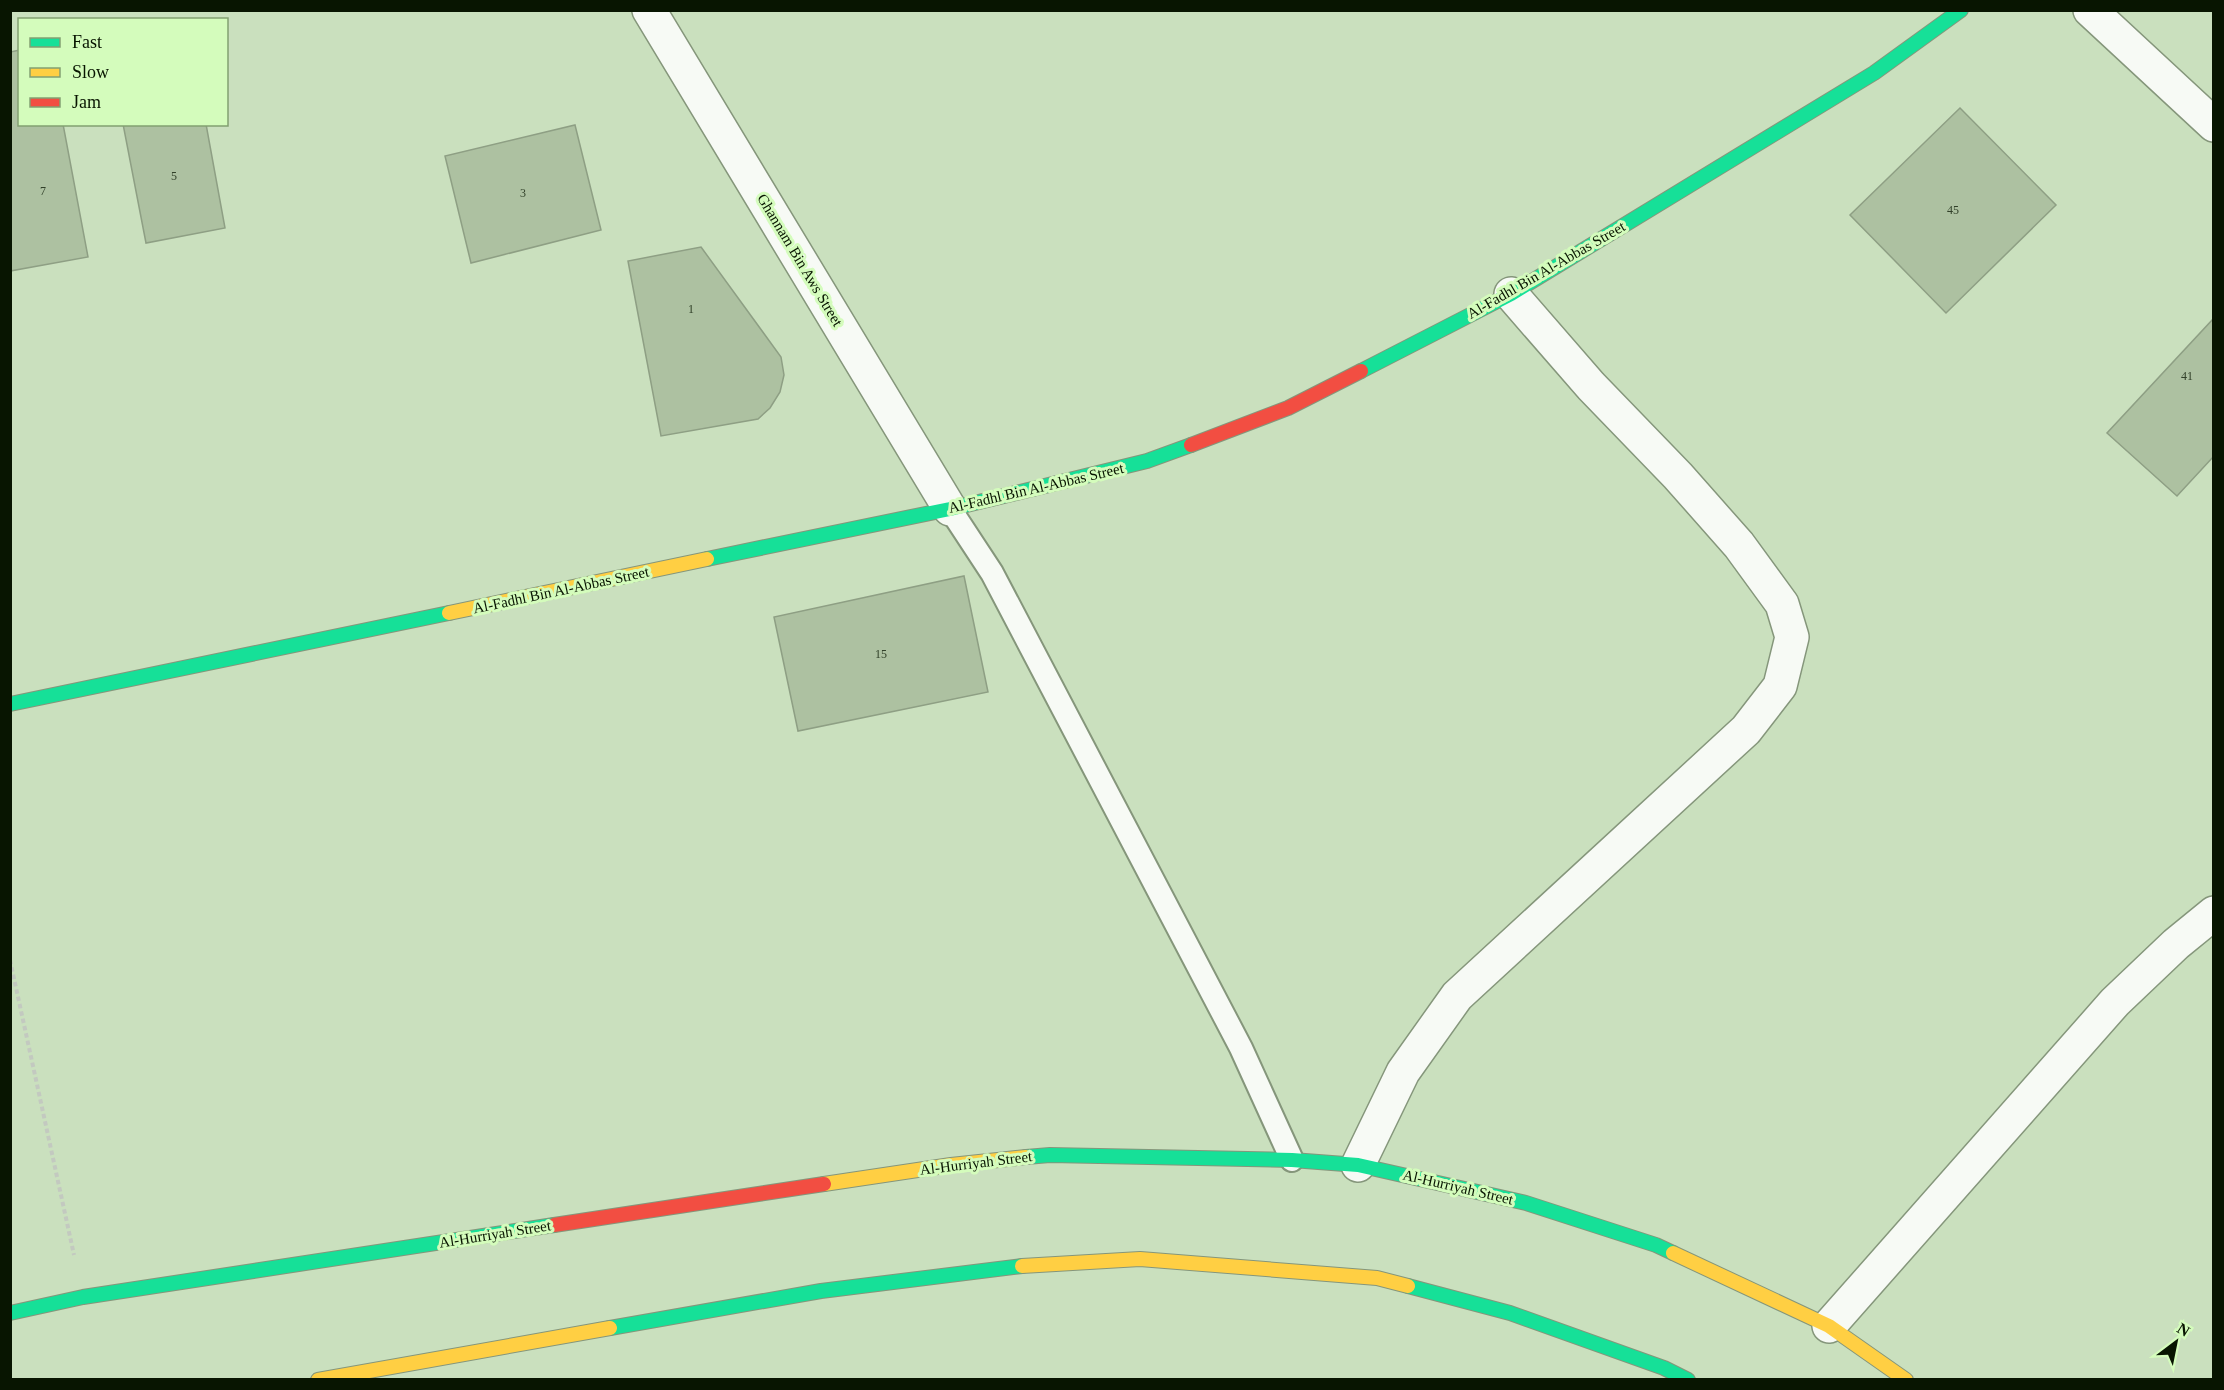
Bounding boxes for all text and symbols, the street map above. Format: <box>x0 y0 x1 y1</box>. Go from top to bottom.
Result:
legend <box>18 18 228 126</box>
text: Fast <box>72 32 102 52</box>
text: Slow <box>72 62 109 82</box>
text: Jam <box>72 92 101 112</box>
house number: 5 <box>171 169 177 183</box>
house number: 7 <box>40 184 46 198</box>
house number: 3 <box>520 186 526 200</box>
street label: Ghannam Bin Aws Street <box>754 191 846 330</box>
house number: 45 <box>1947 203 1959 217</box>
street label: Al-Fadhl Bin Al-Abbas Street <box>1464 218 1628 322</box>
house number: 1 <box>688 302 694 316</box>
house number: 41 <box>2181 369 2193 383</box>
street label: Al-Fadhl Bin Al-Abbas Street <box>947 460 1126 516</box>
street label: Al-Fadhl Bin Al-Abbas Street <box>472 563 651 616</box>
house number: 15 <box>875 647 887 661</box>
street label: Al-Hurriyah Street <box>919 1148 1034 1178</box>
street label: Al-Hurriyah Street <box>1401 1167 1516 1208</box>
street label: Al-Hurriyah Street <box>438 1217 553 1251</box>
north arrow <box>2146 1312 2206 1372</box>
text: N <box>2174 1319 2193 1340</box>

